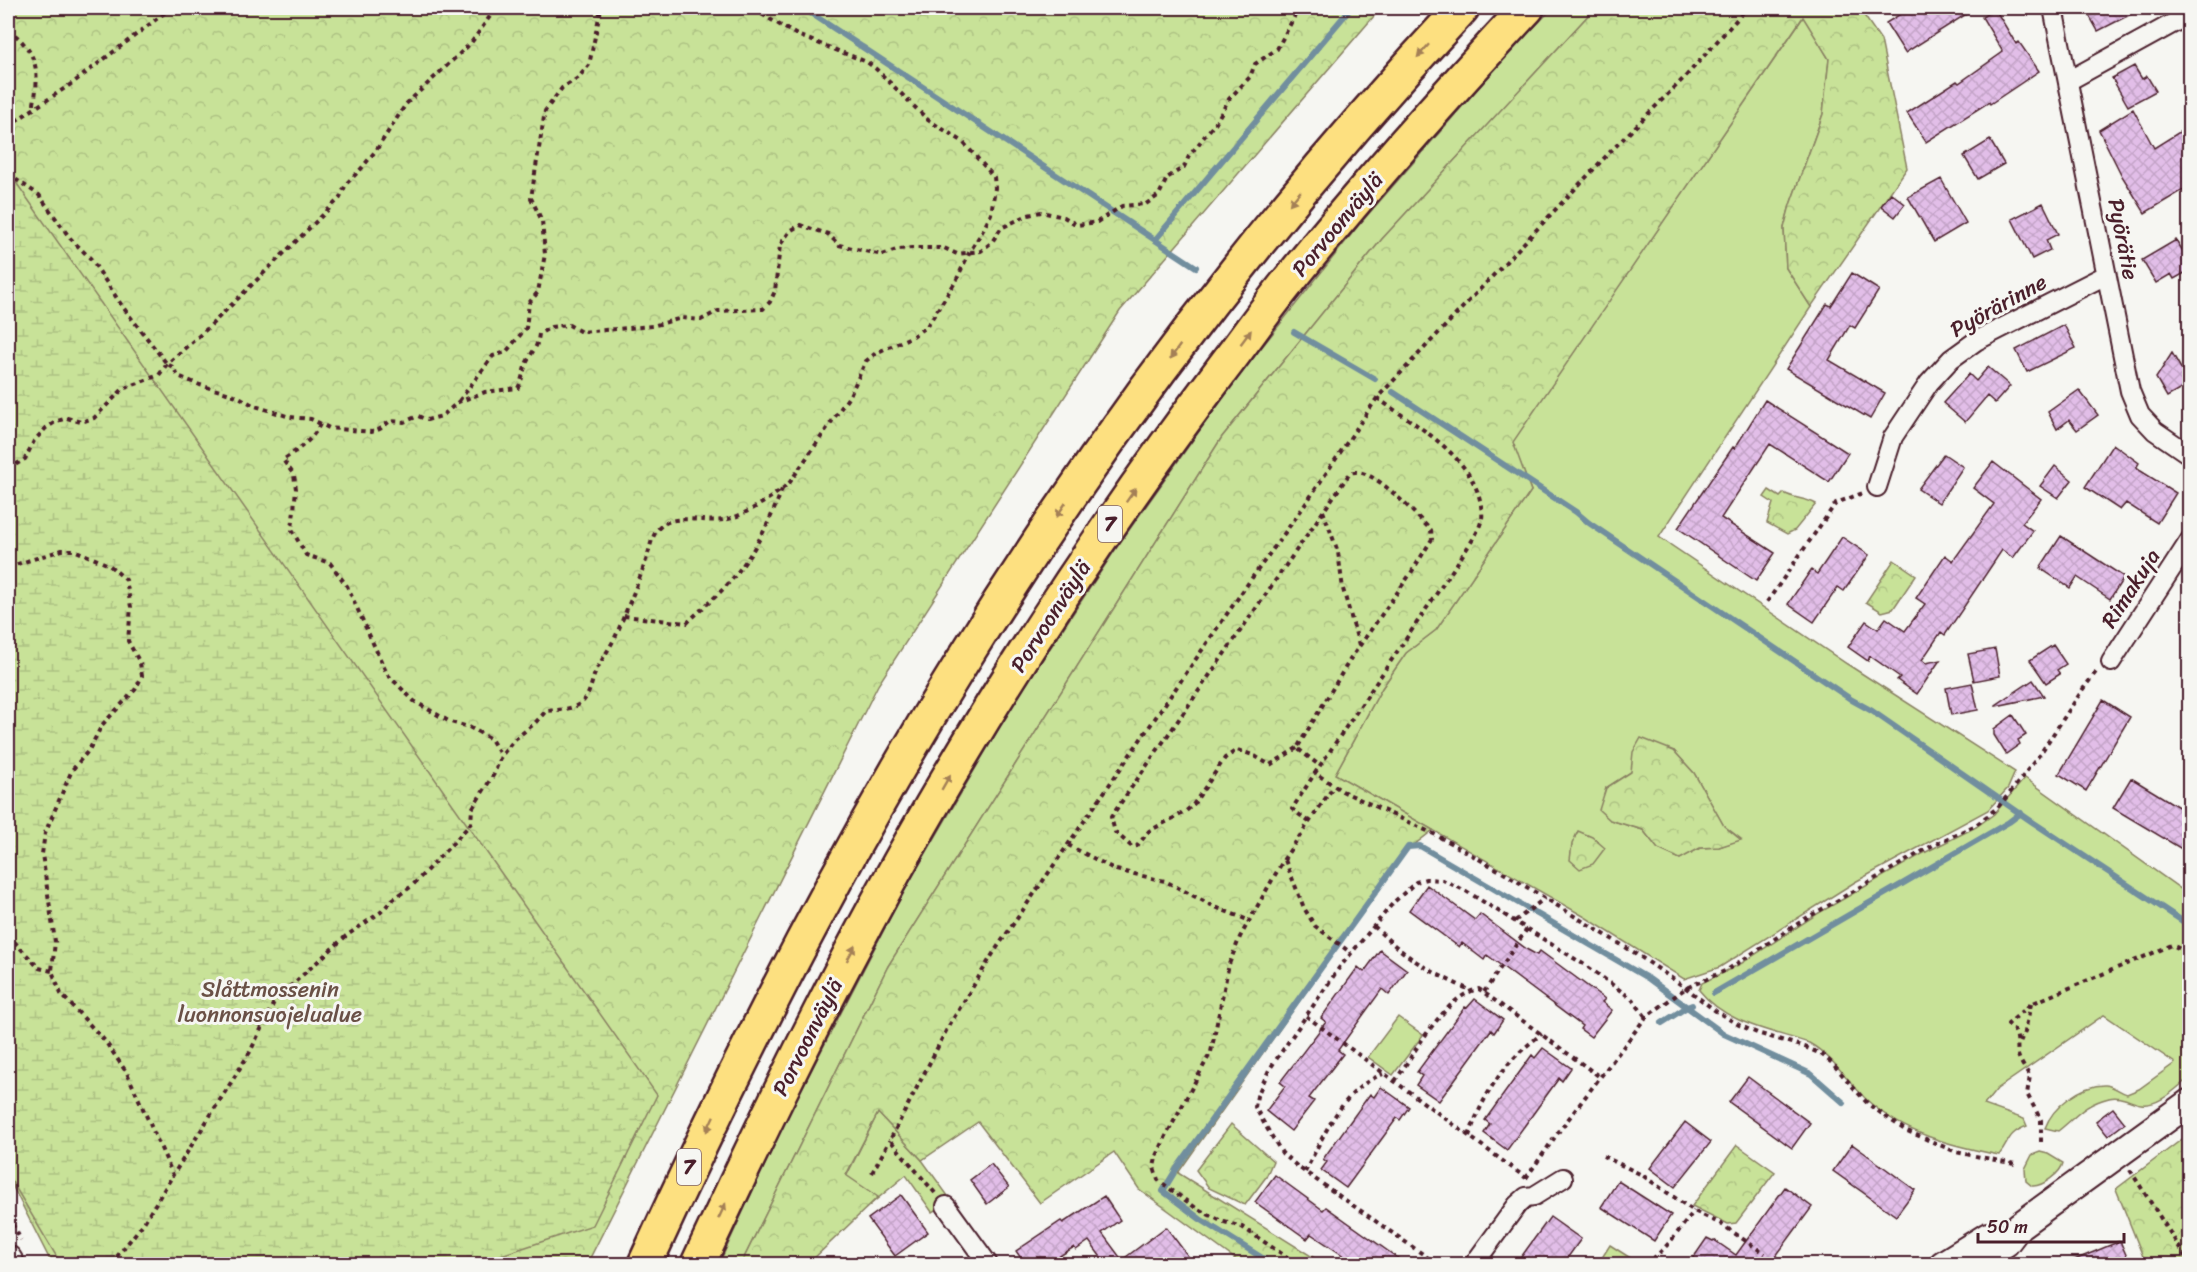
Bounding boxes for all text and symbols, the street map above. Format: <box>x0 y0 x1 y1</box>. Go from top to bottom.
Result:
one-way arrow <box>1416 43 1430 58</box>
street label: Porvoonväylä <box>1281 162 1394 286</box>
one-way arrow <box>1289 190 1302 205</box>
street label: Pyörätie <box>2097 195 2150 283</box>
street label: Pyörärinne <box>1942 263 2054 348</box>
one-way arrow <box>1240 330 1252 345</box>
one-way arrow <box>1169 343 1181 359</box>
one-way arrow <box>1125 487 1137 503</box>
one-way arrow <box>1056 502 1067 518</box>
road number: 7 <box>1098 506 1122 542</box>
street label: Rimakuja <box>2090 541 2171 636</box>
street label: Porvoonväylä <box>999 551 1102 680</box>
one-way arrow <box>940 774 951 790</box>
one-way arrow <box>846 944 856 961</box>
park label: Slåttmossenin luonnonsuojelualue <box>178 970 362 1034</box>
street label: Porvoonväylä <box>761 971 854 1103</box>
one-way arrow <box>705 1115 715 1133</box>
road number: 7 <box>677 1149 701 1185</box>
one-way arrow <box>718 1203 727 1220</box>
scale bar <box>1978 1206 2124 1244</box>
text: 50 m <box>1987 1211 2028 1243</box>

